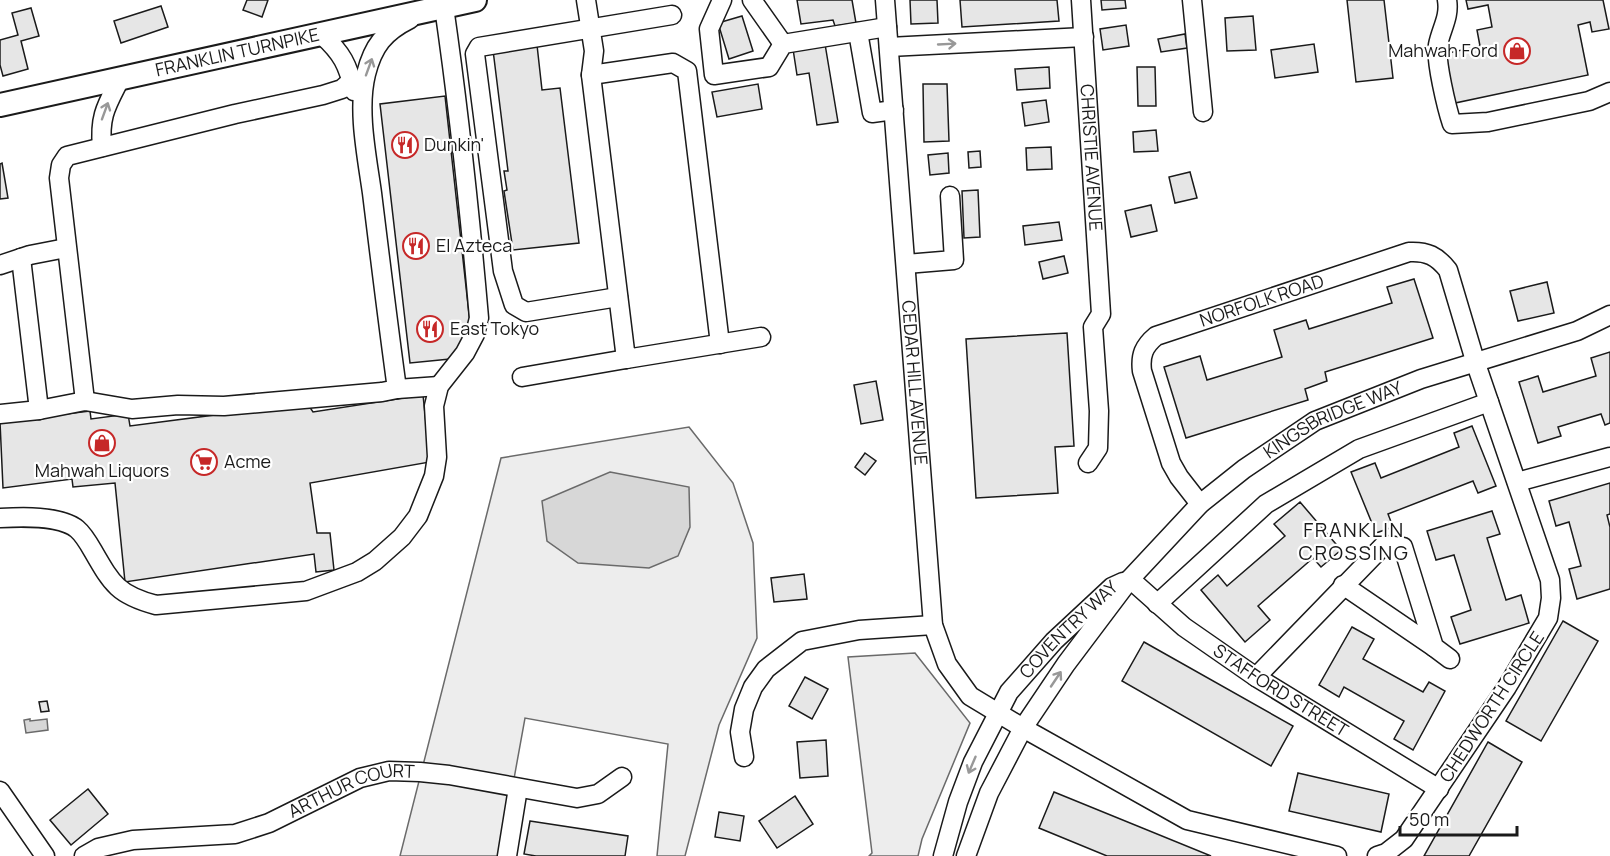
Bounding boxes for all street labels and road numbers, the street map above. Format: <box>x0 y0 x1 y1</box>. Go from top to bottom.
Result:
street label: FRANKLIN TURNPIKE <box>153 22 321 81</box>
street label: CHRISTIE AVENUE <box>1075 83 1109 232</box>
street label: NORFOLK ROAD <box>1196 268 1327 332</box>
street label: CEDAR HILL AVENUE <box>897 299 934 466</box>
street label: KINGSBRIDGE WAY <box>1258 374 1406 463</box>
street label: COVENTRY WAY <box>1014 574 1123 683</box>
street label: CHEDWORTH CIRCLE <box>1433 626 1549 786</box>
street label: STAFFORD STREET <box>1209 638 1353 742</box>
street label: ARTHUR COURT <box>284 758 415 823</box>

